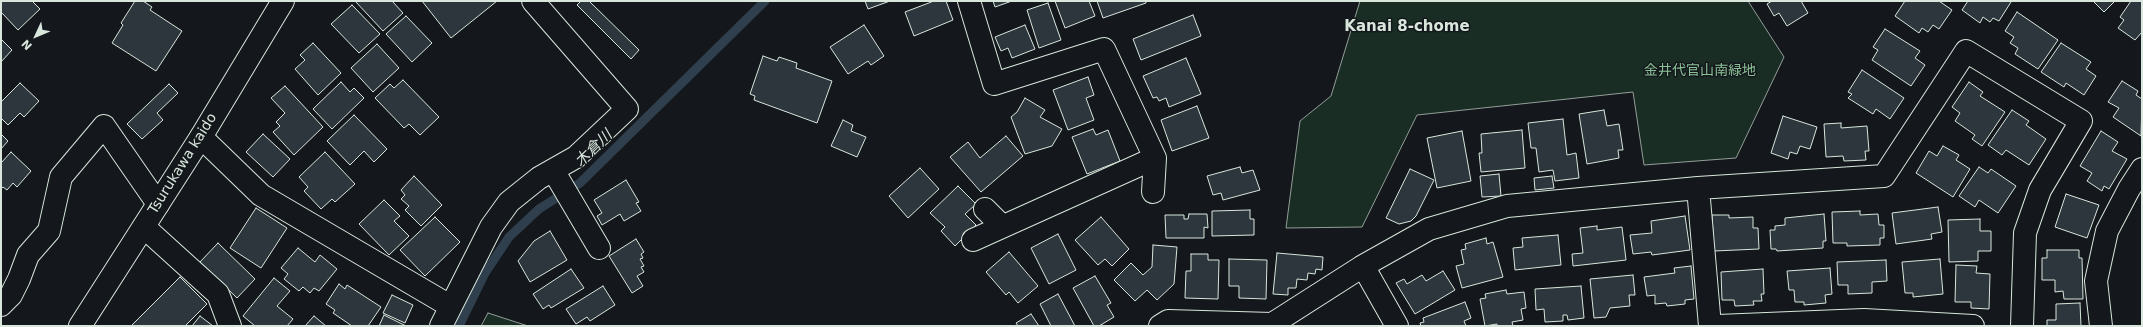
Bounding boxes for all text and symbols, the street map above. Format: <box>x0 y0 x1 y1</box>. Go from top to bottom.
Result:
north arrow <box>16 16 56 56</box>
district label: Kanai 8-chome <box>1344 18 1470 36</box>
text: N <box>19 37 35 53</box>
park label: 金井代官山南緑地 <box>1644 63 1756 79</box>
street label: Tsurukawa kaido <box>145 110 221 218</box>
water label: 木倉川 <box>572 127 616 171</box>

